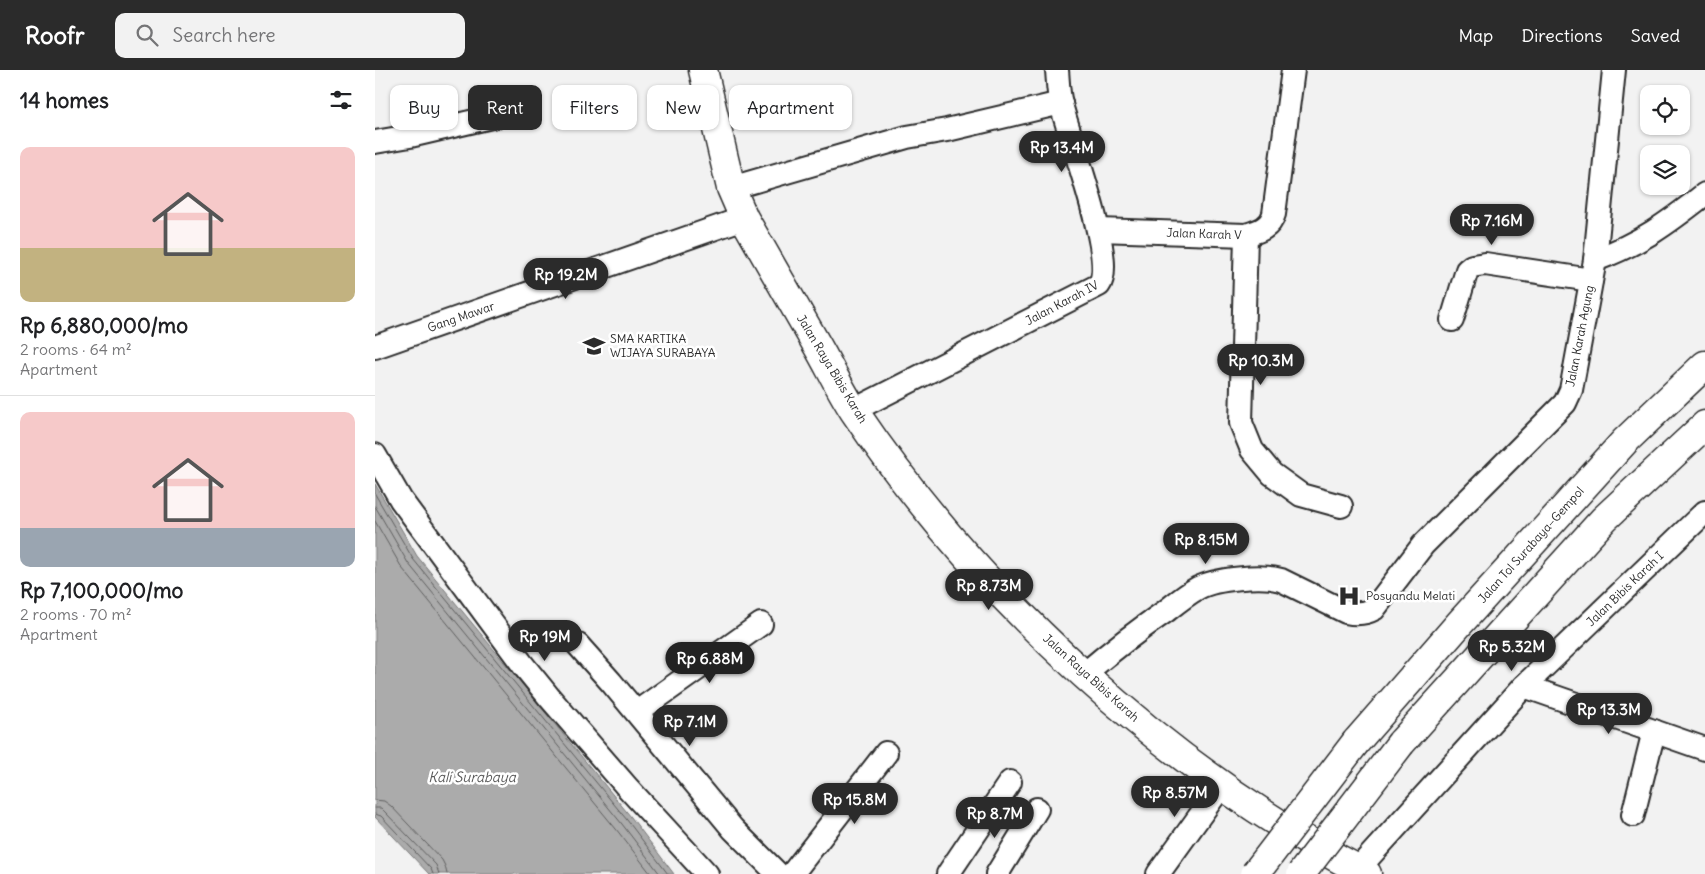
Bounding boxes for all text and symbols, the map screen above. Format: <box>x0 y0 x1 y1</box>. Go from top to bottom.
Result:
search box <box>115 13 465 58</box>
text: Roofr <box>25 20 85 50</box>
icon: search <box>133 21 161 49</box>
text: Search here <box>173 23 276 47</box>
text: Map <box>1458 24 1493 47</box>
text: Directions <box>1521 24 1603 47</box>
text: Saved <box>1631 24 1680 47</box>
chip: Buy <box>390 85 458 130</box>
chip: Rent <box>468 85 542 130</box>
chip: Filters <box>552 85 637 130</box>
chip: New <box>647 85 719 130</box>
chip: Apartment <box>729 85 852 130</box>
map controls <box>1640 85 1690 195</box>
button: locate <box>1640 85 1690 135</box>
icon: filters <box>327 86 355 114</box>
text: 14 homes <box>20 87 109 114</box>
pin: Rp 13.4M <box>1010 131 1114 173</box>
text: Rp 13.4M <box>1030 137 1094 157</box>
button: layers <box>1640 145 1690 195</box>
icon: home <box>143 179 233 269</box>
pin: Rp 7.16M <box>1440 204 1544 246</box>
text: Rp 7.16M <box>1461 210 1523 230</box>
street label: Jalan Karah V <box>1166 225 1242 242</box>
pin: Rp 19.2M <box>514 258 618 300</box>
text: Rp 19.2M <box>534 264 598 284</box>
street label: Jalan Karah IV <box>1023 277 1101 328</box>
street label: Jalan Karah Agung <box>1562 284 1597 388</box>
street label: Gang Mawar <box>425 298 496 335</box>
text: Rp 6,880,000/mo <box>20 312 188 339</box>
street label: Jalan Raya Bibis Karah <box>794 312 871 426</box>
place label: SMA KARTIKA WIJAYA SURABAYA <box>610 331 716 360</box>
school or university icon: SMA KARTIKA WIJAYA SURABAYA <box>581 333 607 359</box>
text: 2 rooms · 64 m² <box>20 339 132 359</box>
pin: Rp 10.3M <box>1209 344 1313 386</box>
text: Rp 10.3M <box>1228 350 1294 370</box>
text: Apartment <box>20 359 98 379</box>
icon: home <box>143 445 233 535</box>
street label: Jalan Tol Surabaya–Gempol <box>1475 484 1587 606</box>
pin: Rp 8.15M <box>1154 522 1258 565</box>
text: Rp 8.15M <box>1174 529 1238 549</box>
street label: Jalan Bibis Karah I <box>1583 548 1666 629</box>
pin: Rp 8.73M <box>937 568 1041 611</box>
text: Rp 8.73M <box>956 575 1022 595</box>
text: Rp 7,100,000/mo <box>20 577 183 604</box>
hospital icon: Posyandu Melati <box>1336 583 1362 609</box>
place label: Posyandu Melati <box>1366 588 1455 603</box>
text: 2 rooms · 70 m² <box>20 604 132 624</box>
pin: Rp 19M <box>504 620 586 662</box>
text: Apartment <box>20 624 98 644</box>
text: Rp 19M <box>519 626 571 646</box>
pin: Rp 5.32M <box>1460 630 1564 672</box>
street label: Jalan Raya Bibis Karah <box>1040 631 1143 725</box>
text: Rp 5.32M <box>1479 636 1545 656</box>
pin: Rp 6.88M <box>658 642 762 684</box>
text: Rp 6.88M <box>676 648 744 668</box>
pin: Rp 13.3M <box>1557 692 1661 735</box>
text: Rp 13.3M <box>1577 699 1641 719</box>
pin: Rp 7.1M <box>644 704 736 747</box>
text: Rp 7.1M <box>664 711 716 731</box>
water label: Kali Surabaya <box>428 768 517 786</box>
pin: Rp 8.57M <box>1123 776 1227 818</box>
pin: Rp 15.8M <box>803 782 907 825</box>
text: Rp 8.57M <box>1142 782 1208 802</box>
text: Rp 15.8M <box>823 789 887 809</box>
pin: Rp 8.7M <box>949 796 1041 839</box>
text: Rp 8.7M <box>967 803 1023 823</box>

